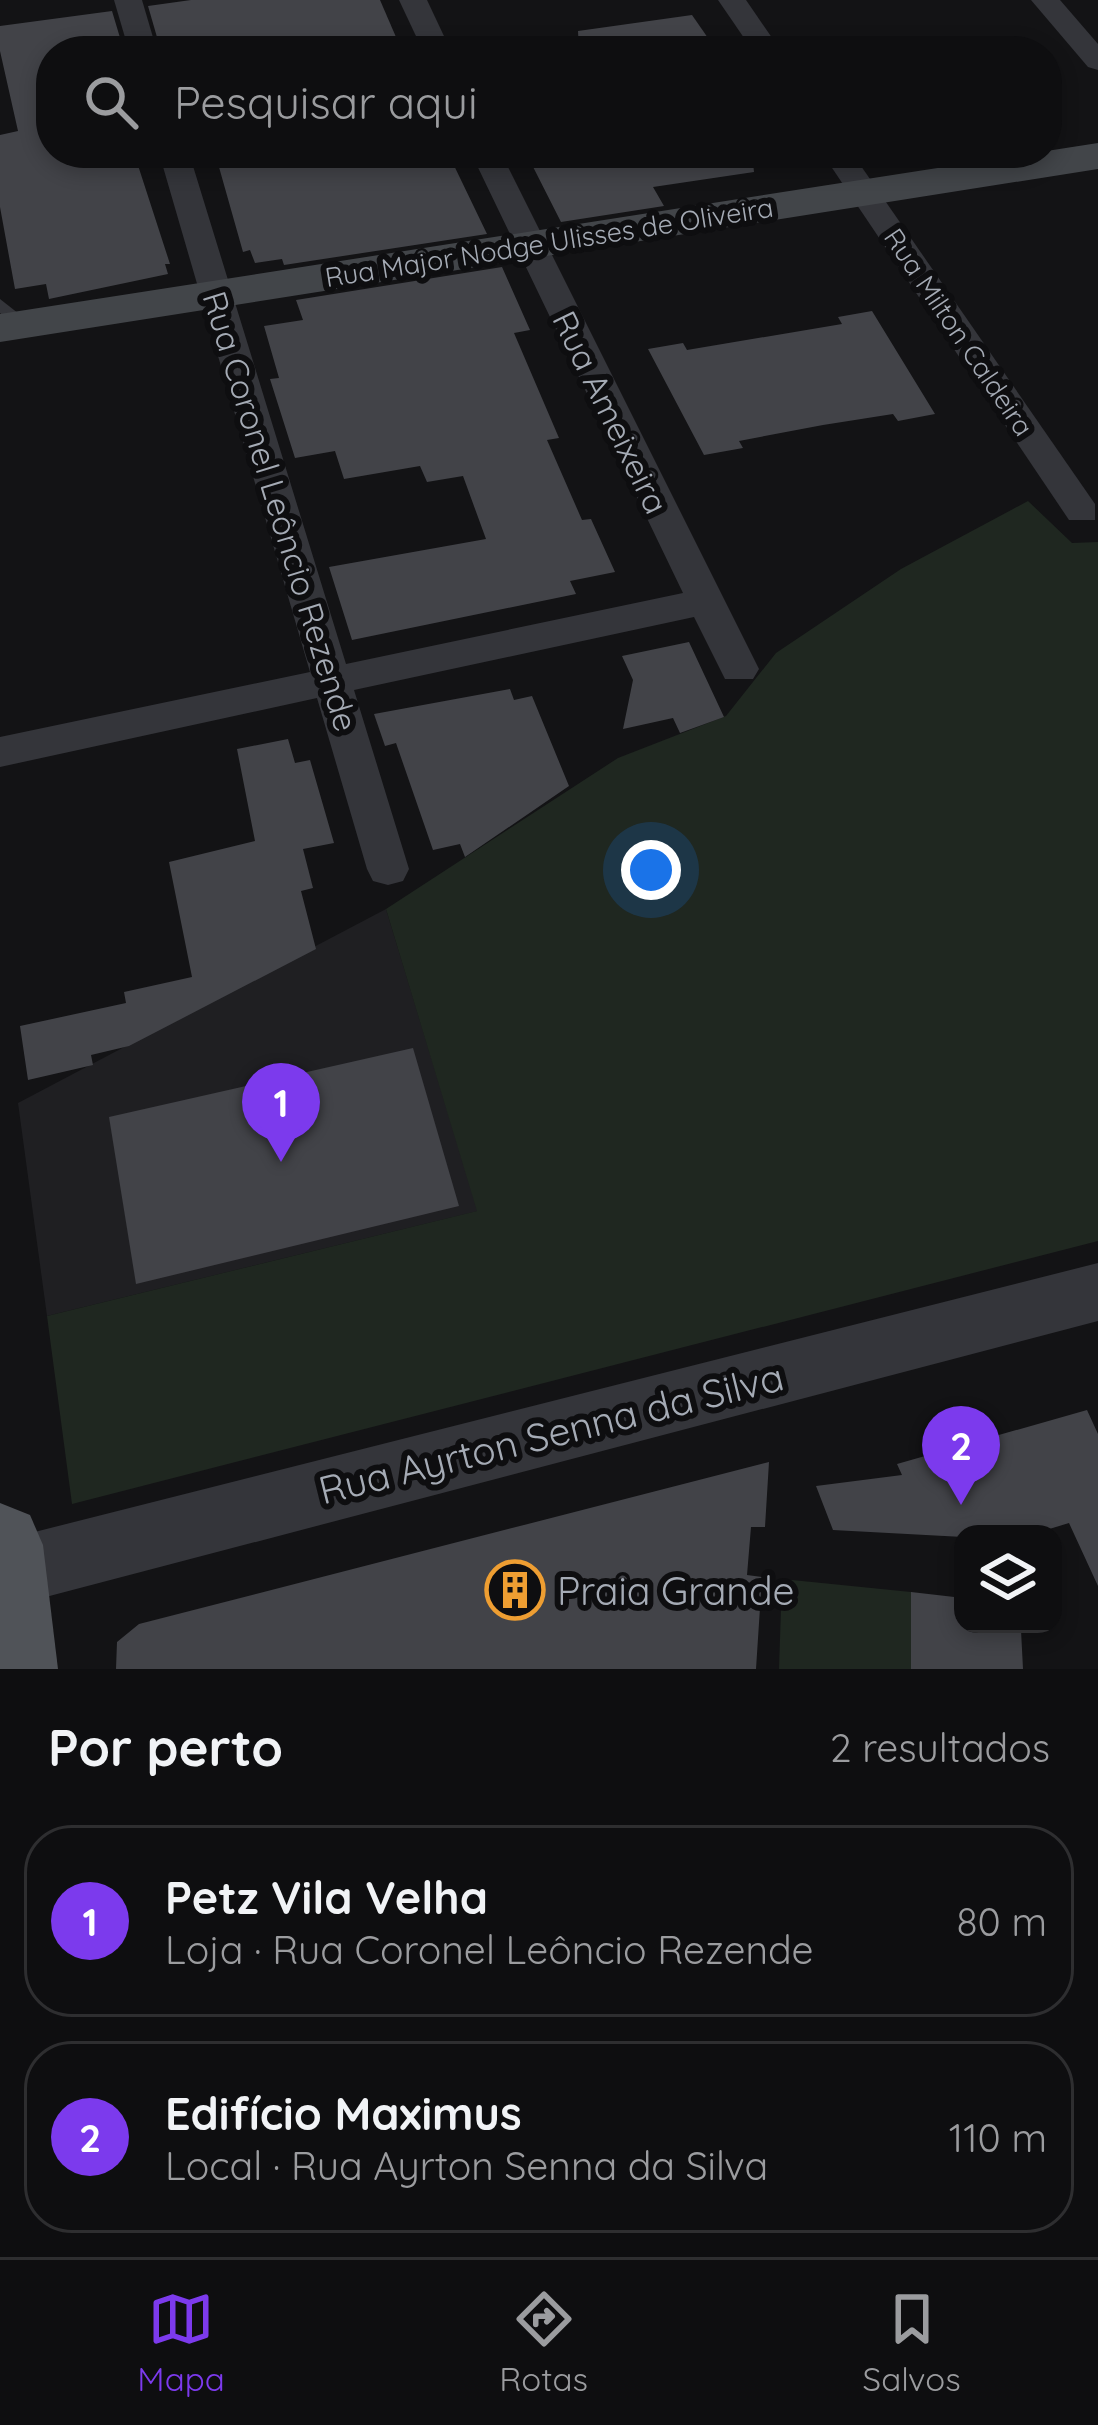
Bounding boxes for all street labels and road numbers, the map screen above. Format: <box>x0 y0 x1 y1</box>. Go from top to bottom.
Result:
street label: Rua Major Nodge Ulisses de Oliveira <box>322 190 776 294</box>
street label: Rua Milton Caldeira <box>877 222 1041 442</box>
street label: Rua Coronel Leôncio Rezende <box>194 286 368 736</box>
street label: Rua Ameixeira <box>544 304 678 520</box>
street label: Rua Ayrton Senna da Silva <box>314 1352 788 1514</box>

